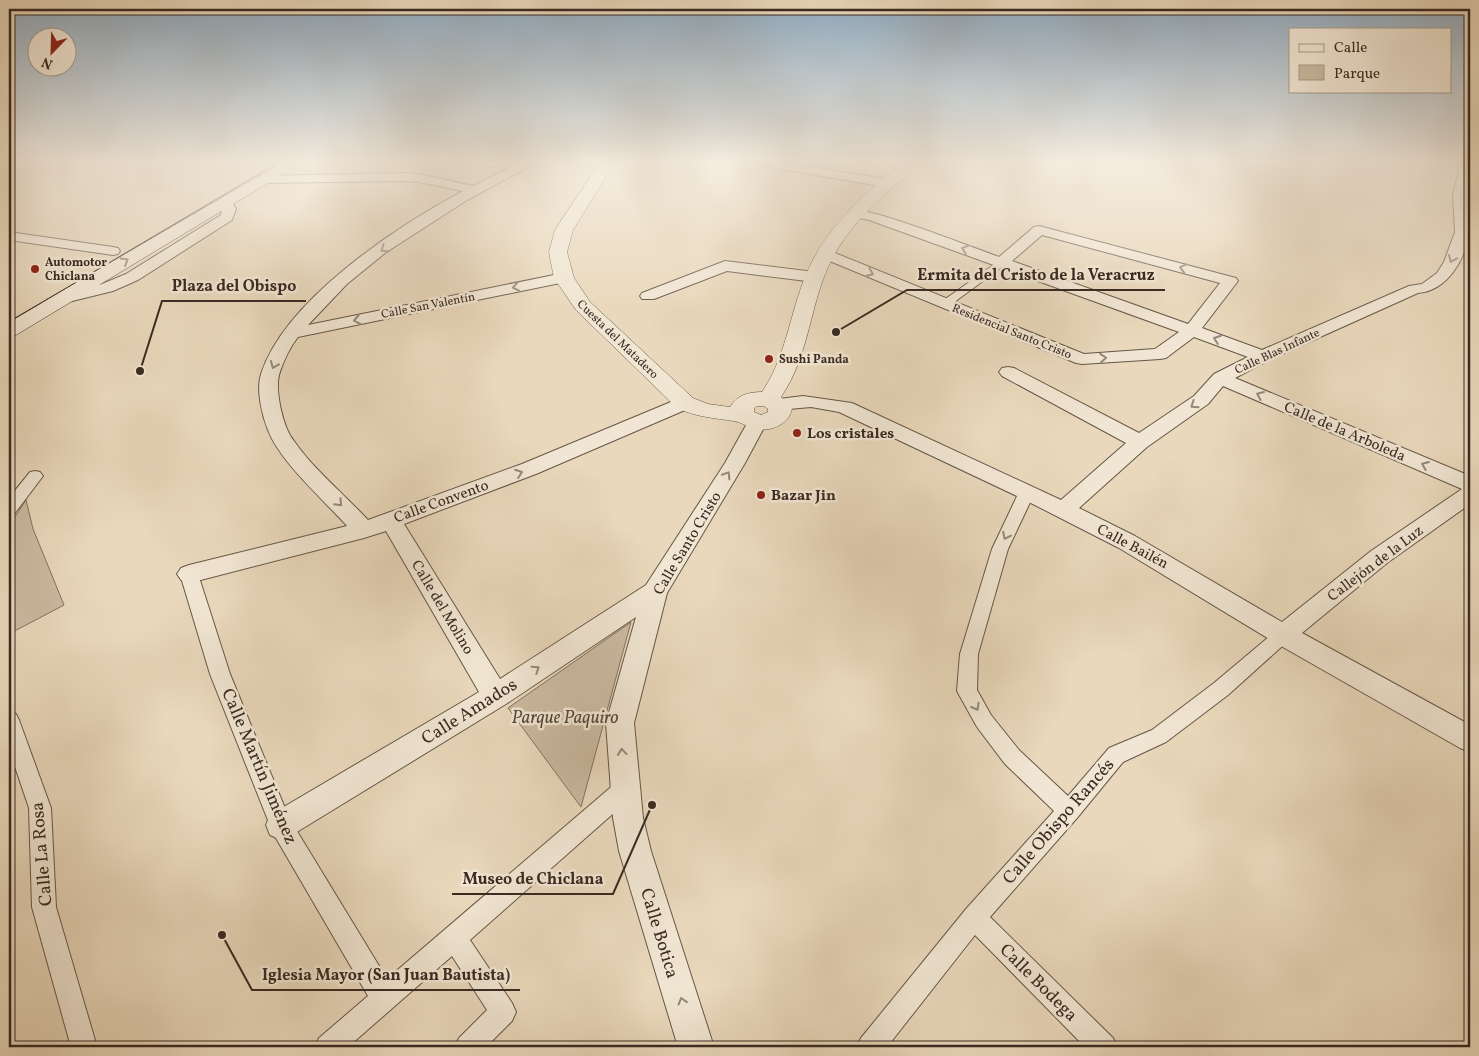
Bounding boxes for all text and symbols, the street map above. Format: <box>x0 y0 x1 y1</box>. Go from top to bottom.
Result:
north arrow <box>28 28 78 78</box>
legend <box>1289 28 1452 92</box>
text: Calle <box>1334 38 1367 59</box>
text: N <box>39 52 56 73</box>
text: Parque <box>1334 64 1380 85</box>
one-way arrow <box>380 243 390 252</box>
one-way arrow <box>961 245 970 255</box>
one-way arrow <box>1447 254 1458 263</box>
place label: Automotor Chiclana <box>45 255 107 285</box>
one-way arrow <box>120 257 129 267</box>
callout: Ermita del Cristo de la Veracruz <box>907 259 1165 290</box>
marker: Automotor Chiclana <box>29 263 41 275</box>
one-way arrow <box>1179 264 1187 274</box>
text: Ermita del Cristo de la Veracruz <box>917 265 1155 287</box>
one-way arrow <box>865 267 874 277</box>
callout: Plaza del Obispo <box>162 270 306 301</box>
text: Plaza del Obispo <box>172 276 296 298</box>
one-way arrow <box>512 282 521 292</box>
street label: Calle San Valentín <box>380 289 477 323</box>
street label: Cuesta del Matadero <box>573 297 662 383</box>
street label: Residencial Santo Cristo <box>949 301 1074 363</box>
one-way arrow <box>353 314 362 324</box>
street label: Calle Blas Infante <box>1232 325 1323 379</box>
one-way arrow <box>1213 335 1222 345</box>
place label: Sushi Panda <box>779 352 849 368</box>
one-way arrow <box>1099 352 1107 363</box>
marker: Sushi Panda <box>763 353 775 365</box>
one-way arrow <box>270 360 280 369</box>
one-way arrow <box>1256 390 1264 400</box>
street label: Calle de la Arboleda <box>1280 397 1408 467</box>
one-way arrow <box>1190 399 1200 408</box>
place label: Los cristales <box>807 424 894 445</box>
marker: Los cristales <box>791 427 803 439</box>
one-way arrow <box>1421 460 1430 471</box>
one-way arrow <box>514 469 522 479</box>
one-way arrow <box>721 471 731 480</box>
street label: Calle Convento <box>391 476 492 529</box>
place label: Bazar Jin <box>771 486 836 507</box>
street label: Calle Santo Cristo <box>649 488 727 599</box>
marker: Bazar Jin <box>755 489 767 501</box>
one-way arrow <box>333 497 342 506</box>
street label: Calle Bailén <box>1093 520 1172 575</box>
street label: Callejón de la Luz <box>1323 521 1428 607</box>
one-way arrow <box>1002 530 1012 539</box>
street label: Calle del Molino <box>405 557 478 659</box>
one-way arrow <box>531 666 540 675</box>
street label: Calle Amados <box>417 673 522 752</box>
street label: Calle Martín Jiménez <box>214 685 303 848</box>
one-way arrow <box>970 702 980 711</box>
park label: Parque Paquiro <box>511 706 619 731</box>
one-way arrow <box>617 748 628 756</box>
street label: Calle Obispo Rancés <box>997 754 1121 890</box>
street label: Calle La Rosa <box>25 801 59 907</box>
callout: Museo de Chiclana <box>452 863 613 894</box>
text: Museo de Chiclana <box>463 869 604 891</box>
street label: Calle Botica <box>633 885 684 982</box>
street label: Calle Bodega <box>993 938 1083 1028</box>
callout: Iglesia Mayor (San Juan Bautista) <box>252 959 520 990</box>
text: Iglesia Mayor (San Juan Bautista) <box>262 965 510 987</box>
one-way arrow <box>677 997 687 1005</box>

